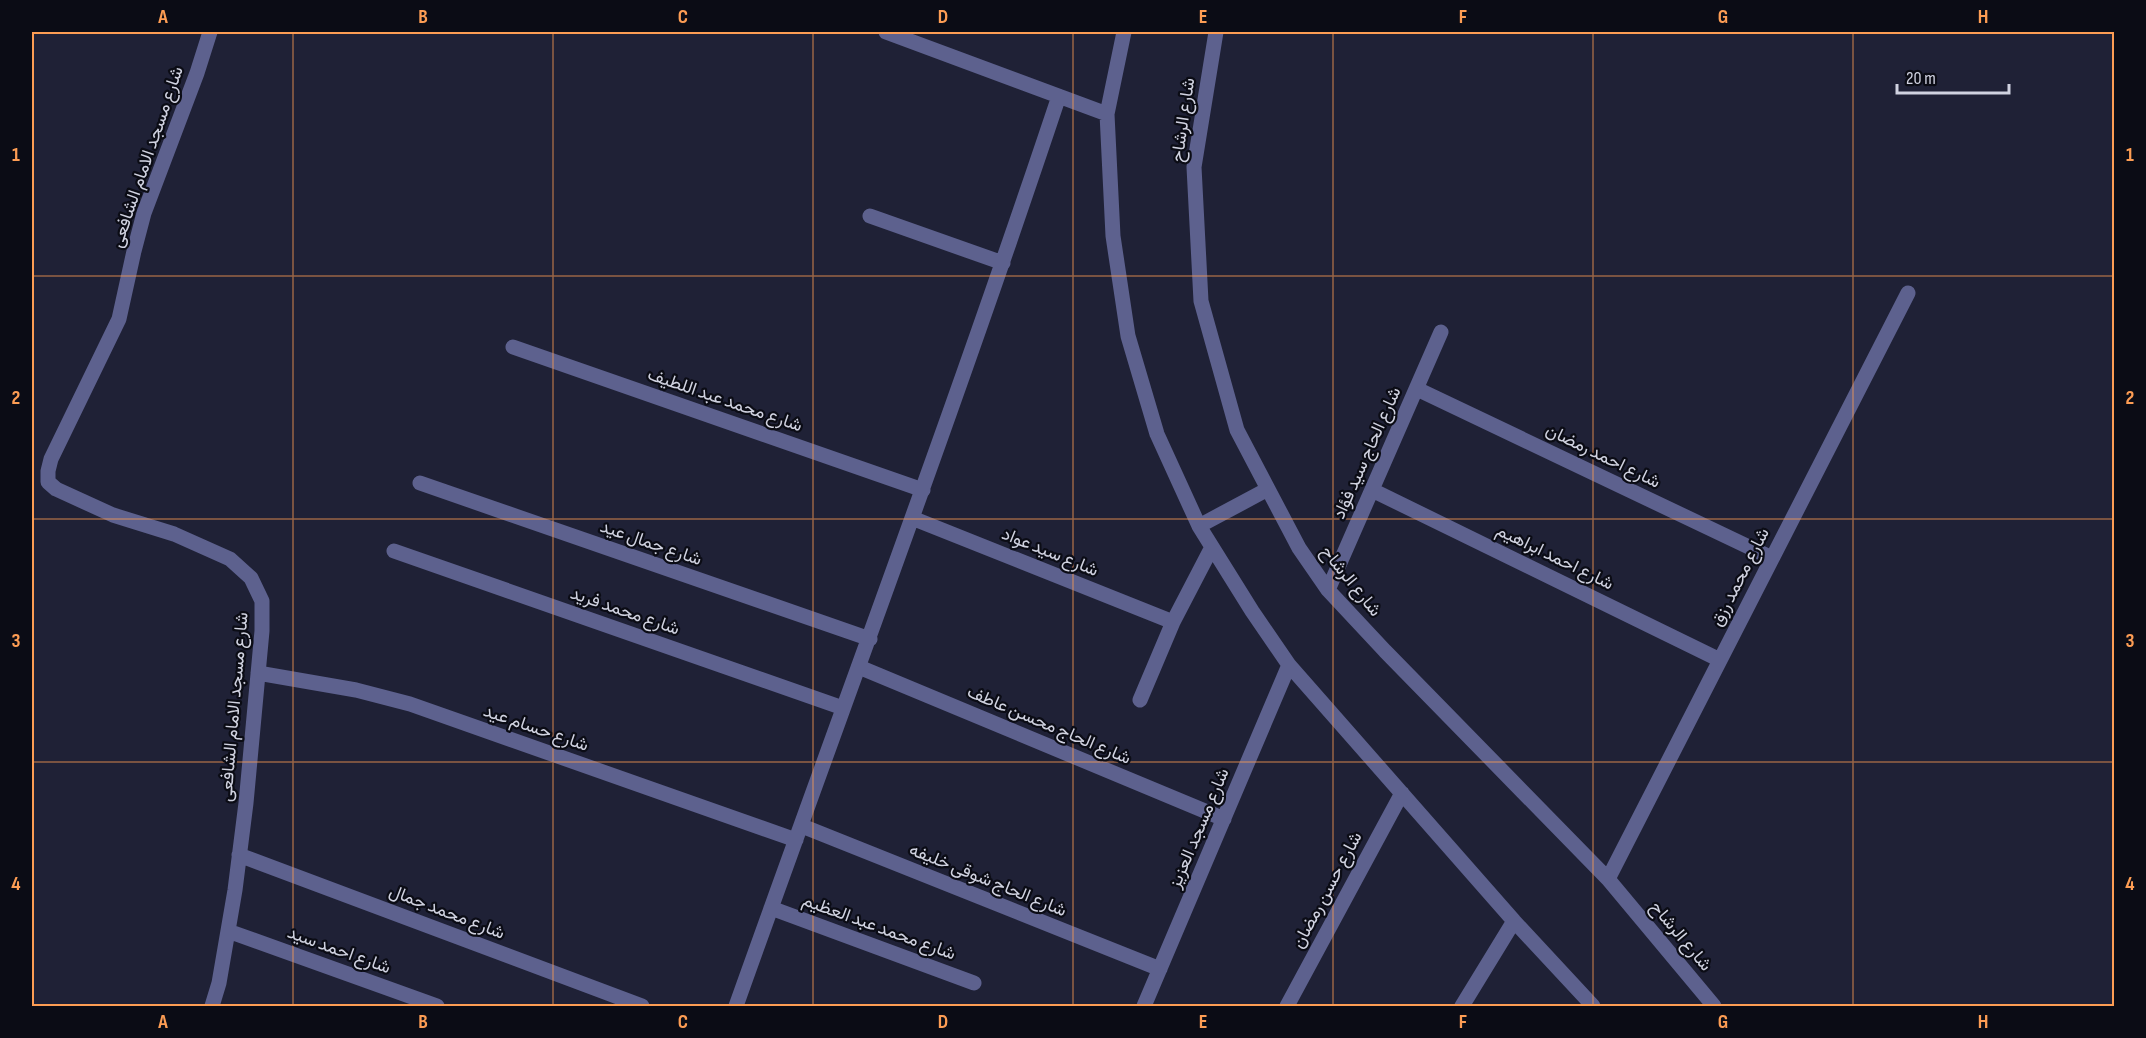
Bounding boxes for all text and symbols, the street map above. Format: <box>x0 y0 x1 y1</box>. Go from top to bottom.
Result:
text: A <box>157 5 168 29</box>
text: B <box>418 5 428 29</box>
text: C <box>678 5 688 29</box>
text: D <box>938 5 948 29</box>
text: E <box>1199 5 1207 29</box>
text: F <box>1459 5 1467 29</box>
text: G <box>1718 5 1728 29</box>
text: H <box>1978 5 1988 29</box>
scale bar <box>1897 57 2010 95</box>
street label: شارع مسجد الامام الشافعى <box>106 64 189 251</box>
text: 20 m <box>1906 68 1936 89</box>
street label: شارع الرشاح <box>1167 76 1200 164</box>
text: 1 <box>12 143 20 167</box>
text: 1 <box>2126 143 2134 167</box>
street label: شارع محمد عبد اللطيف <box>645 364 805 437</box>
street label: شارع الحاج سيد فؤاد <box>1328 384 1406 523</box>
text: 2 <box>12 386 20 410</box>
text: 2 <box>2126 386 2134 410</box>
street label: شارع احمد رمضان <box>1542 419 1664 494</box>
street label: شارع جمال عيد <box>597 516 705 571</box>
street label: شارع احمد ابراهيم <box>1492 520 1617 595</box>
street label: شارع سيد عواد <box>998 523 1101 582</box>
street label: شارع محمد رزق <box>1706 524 1775 630</box>
street label: شارع الرشاح <box>1315 541 1386 621</box>
street label: شارع محمد فريد <box>567 583 682 640</box>
street label: شارع مسجد الامام الشافعى <box>215 611 254 803</box>
text: 3 <box>12 629 21 653</box>
text: 3 <box>2126 629 2135 653</box>
street label: شارع الحاج محسن عاطف <box>964 681 1134 770</box>
street label: شارع حسام عيد <box>480 700 591 757</box>
street label: شارع مسجد العزيز <box>1164 765 1235 892</box>
street label: شارع حسن رمضان <box>1287 828 1367 952</box>
street label: شارع الحاج شوقى خليفه <box>906 839 1070 922</box>
text: 4 <box>11 872 21 896</box>
text: 4 <box>2125 872 2135 896</box>
street label: شارع محمد جمال <box>386 880 508 945</box>
street label: شارع محمد عبد العظيم <box>799 890 958 965</box>
street label: شارع الرشاح <box>1645 897 1716 976</box>
street label: شارع احمد سيد <box>284 922 394 979</box>
text: A <box>157 1010 168 1034</box>
text: B <box>418 1010 428 1034</box>
text: C <box>678 1010 688 1034</box>
text: D <box>938 1010 948 1034</box>
text: E <box>1199 1010 1207 1034</box>
text: F <box>1459 1010 1467 1034</box>
text: G <box>1718 1010 1728 1034</box>
text: H <box>1978 1010 1988 1034</box>

